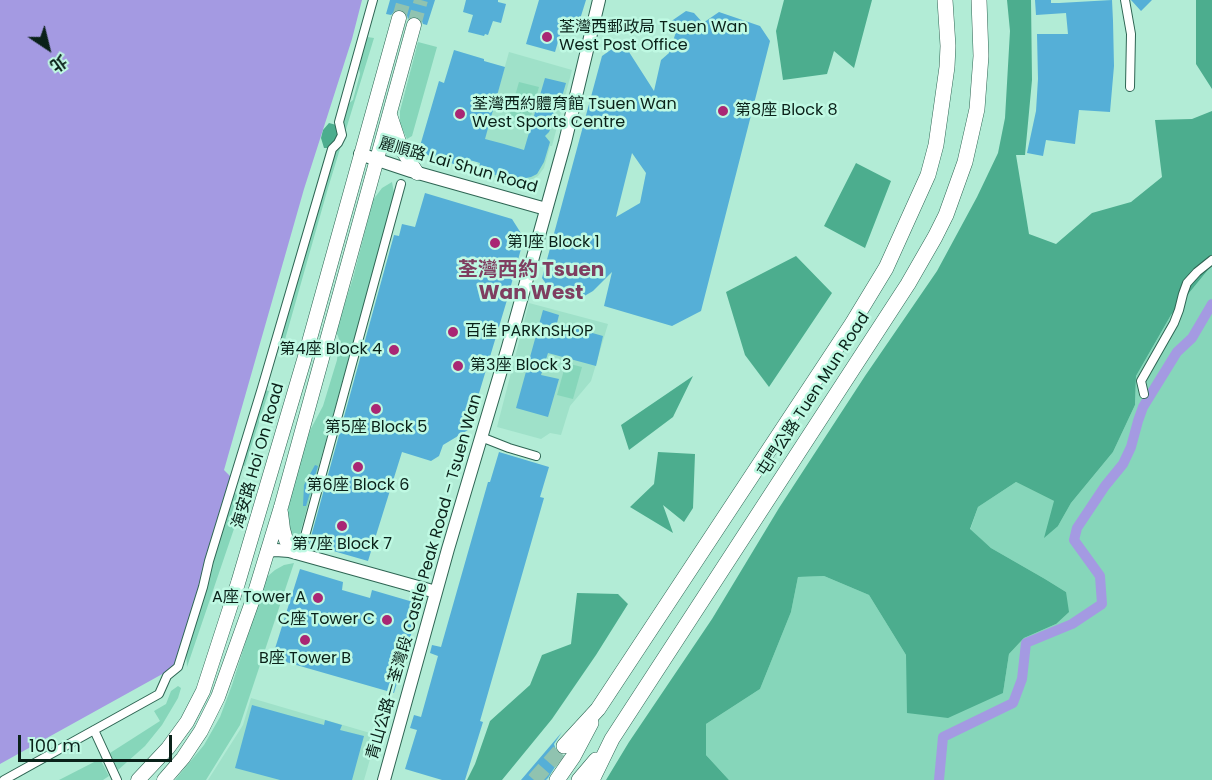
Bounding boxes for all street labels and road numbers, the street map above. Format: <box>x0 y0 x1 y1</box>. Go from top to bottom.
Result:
street label: 麗順路 Lai Shun Road <box>376 134 540 198</box>
street label: 屯門公路 Tuen Mun Road <box>754 309 874 481</box>
street label: 海安路 Hoi On Road <box>229 381 289 531</box>
street label: 青山公路－荃灣段 Castle Peak Road – Tsuen Wan <box>363 392 487 762</box>

